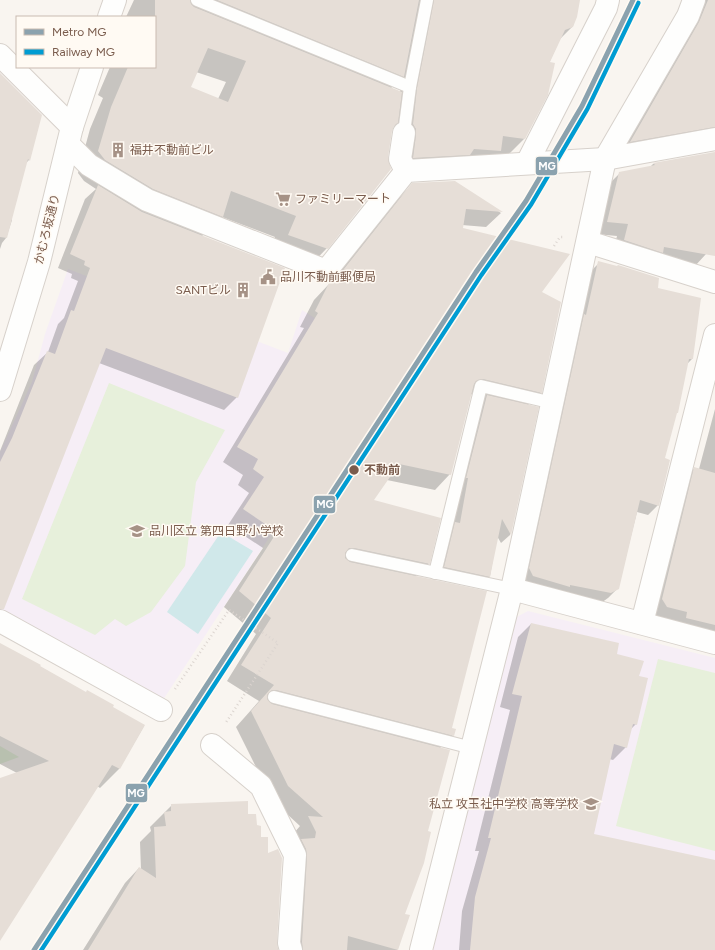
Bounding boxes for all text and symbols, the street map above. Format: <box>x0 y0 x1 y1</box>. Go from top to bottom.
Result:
legend <box>16 16 156 68</box>
text: Metro MG <box>52 25 107 39</box>
text: Railway MG <box>52 45 115 59</box>
building icon: 福井不動前ビル <box>109 141 127 159</box>
place label: 福井不動前ビル <box>130 143 214 157</box>
line badge: MG <box>535 156 558 176</box>
text: MG <box>538 160 556 173</box>
supermarket icon: ファミリーマート <box>274 190 292 208</box>
street label: かむろ坂通り <box>31 192 63 266</box>
place label: ファミリーマート <box>295 192 391 206</box>
public building icon: 品川不動前郵便局 <box>259 268 277 286</box>
place label: 品川不動前郵便局 <box>280 270 376 284</box>
building icon: SANTビル <box>234 281 252 299</box>
place label: SANTビル <box>176 283 231 297</box>
marker: 不動前 <box>347 463 361 477</box>
place label: 不動前 <box>364 463 400 477</box>
line badge: MG <box>313 495 336 514</box>
text: MG <box>316 498 334 511</box>
school or university icon: 品川区立 第四日野小学校 <box>128 522 146 540</box>
place label: 品川区立 第四日野小学校 <box>149 524 284 538</box>
line badge: MG <box>125 783 148 803</box>
text: MG <box>127 787 145 800</box>
school or university icon: 私立 攻玉社中学校 高等学校 <box>582 795 600 813</box>
place label: 私立 攻玉社中学校 高等学校 <box>429 797 579 811</box>

